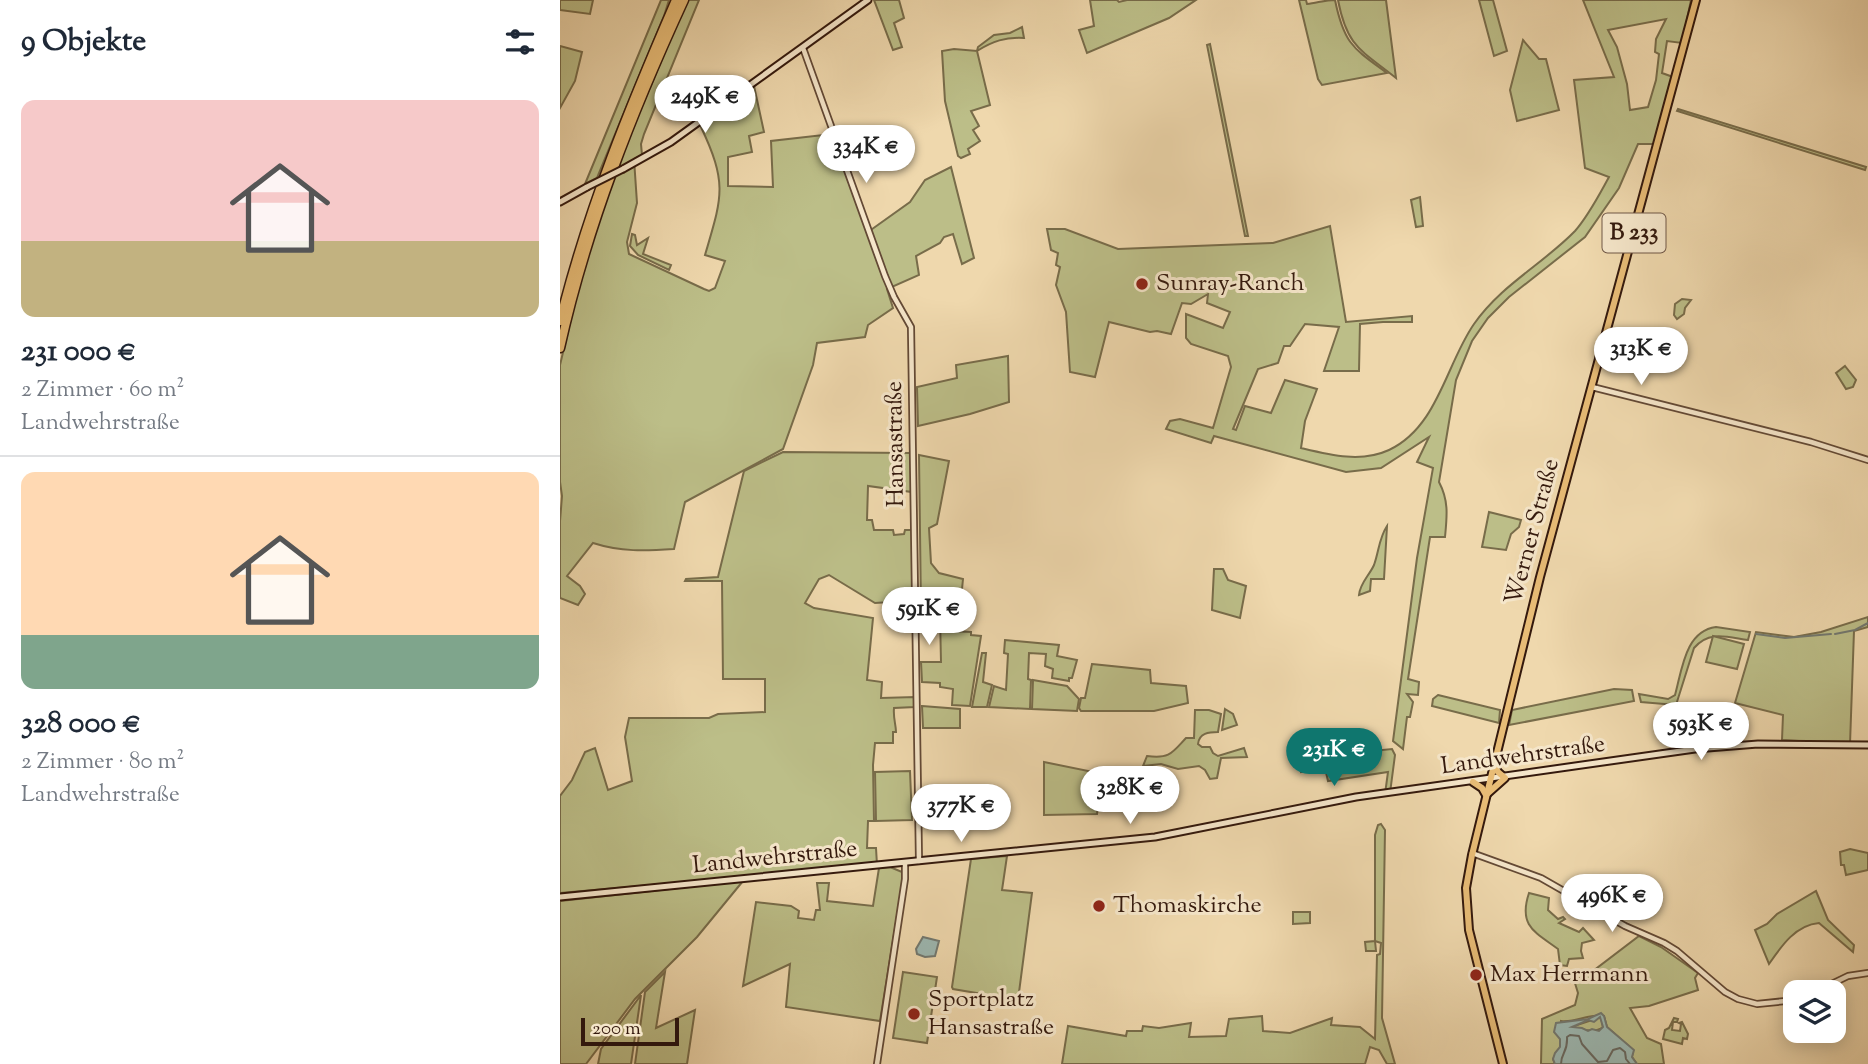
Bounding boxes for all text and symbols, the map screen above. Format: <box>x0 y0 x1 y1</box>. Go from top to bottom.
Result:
text: 9 Objekte <box>21 21 146 64</box>
icon: filters <box>501 23 539 61</box>
pin: 249K € <box>648 76 762 135</box>
text: 249K € <box>671 81 740 114</box>
pin: 334K € <box>809 125 923 185</box>
text: 334K € <box>833 131 899 164</box>
icon: home <box>217 145 343 271</box>
road number: B 233 <box>1602 214 1666 252</box>
place label: Sunray-Ranch <box>1156 267 1305 301</box>
marker: Sunray-Ranch <box>1134 276 1150 292</box>
pin: 313K € <box>1584 328 1698 387</box>
text: 231 000 € <box>21 331 136 374</box>
text: 313K € <box>1610 333 1672 366</box>
text: 2 Zimmer · 60 m² <box>21 374 184 407</box>
street label: Hansastraße <box>878 381 914 507</box>
text: Landwehrstraße <box>21 407 180 440</box>
street label: Werner Straße <box>1497 455 1569 609</box>
icon: home <box>217 517 343 643</box>
pin: 591K € <box>872 588 986 647</box>
text: 591K € <box>898 593 960 626</box>
pin: 593K € <box>1644 702 1758 762</box>
text: 328 000 € <box>21 703 141 746</box>
text: 593K € <box>1669 708 1733 741</box>
pin: 231K € <box>1277 728 1391 788</box>
street label: Landwehrstraße <box>1439 728 1607 784</box>
text: 231K € <box>1302 734 1366 767</box>
text: 2 Zimmer · 80 m² <box>21 746 184 779</box>
pin: 328K € <box>1073 766 1187 826</box>
text: 328K € <box>1096 772 1164 805</box>
text: Landwehrstraße <box>21 779 180 812</box>
pin: 377K € <box>904 784 1018 844</box>
text: 377K € <box>927 790 995 823</box>
street label: Landwehrstraße <box>691 832 859 884</box>
pin: 496K € <box>1555 874 1669 934</box>
text: 496K € <box>1577 880 1647 913</box>
place label: Thomaskirche <box>1113 889 1262 923</box>
marker: Thomaskirche <box>1091 898 1107 914</box>
place label: Max Herrmann <box>1490 958 1649 992</box>
marker: Max Herrmann <box>1468 967 1484 983</box>
map controls <box>1783 980 1846 1043</box>
button: layers <box>1783 980 1846 1043</box>
place label: Sportplatz Hansastraße <box>928 983 1054 1045</box>
marker: Sportplatz Hansastraße <box>906 1006 922 1022</box>
scale bar <box>581 1015 679 1047</box>
text: 200 m <box>592 1016 641 1043</box>

